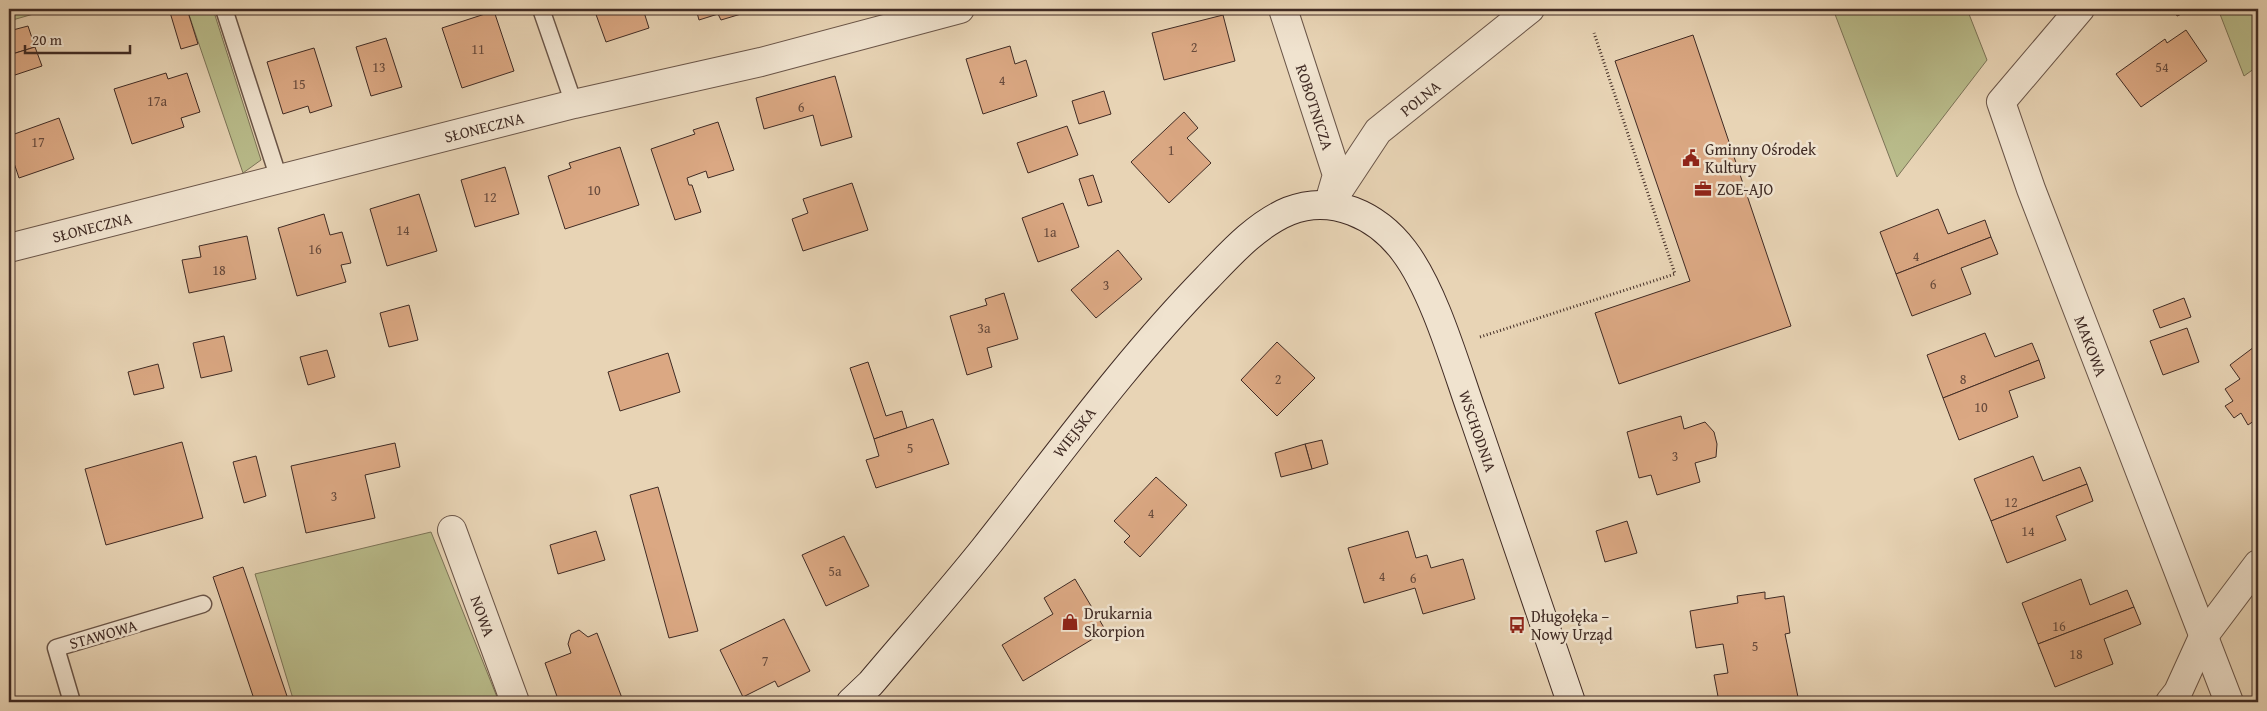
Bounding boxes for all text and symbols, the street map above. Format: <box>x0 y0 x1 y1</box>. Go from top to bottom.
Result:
scale bar <box>25 22 130 54</box>
text: 20 m <box>32 29 63 50</box>
house number: 2 <box>1191 37 1197 57</box>
house number: 11 <box>471 39 485 59</box>
house number: 13 <box>372 57 386 77</box>
house number: 54 <box>2155 57 2169 77</box>
street label: ROBOTNICZA <box>1290 61 1340 153</box>
house number: 4 <box>999 70 1006 90</box>
house number: 15 <box>292 74 306 94</box>
street label: POLNA <box>1394 74 1446 122</box>
house number: 17a <box>147 91 167 111</box>
house number: 6 <box>798 97 805 117</box>
street label: SŁONECZNA <box>442 105 527 148</box>
house number: 17 <box>31 132 45 152</box>
place label: Gminny Ośrodek Kultury <box>1705 137 1817 179</box>
house number: 1 <box>1168 140 1174 160</box>
public building icon: Gminny Ośrodek Kultury <box>1681 148 1701 168</box>
place label: ZOE-AJO <box>1717 177 1774 201</box>
office icon: ZOE-AJO <box>1693 179 1713 199</box>
house number: 10 <box>587 180 601 200</box>
house number: 12 <box>483 187 497 207</box>
street label: SŁONECZNA <box>50 205 135 248</box>
house number: 14 <box>396 220 410 240</box>
house number: 1a <box>1043 222 1057 242</box>
house number: 16 <box>308 239 322 259</box>
house number: 4 <box>1913 246 1920 266</box>
house number: 18 <box>212 260 226 280</box>
house number: 6 <box>1930 274 1937 294</box>
house number: 3 <box>1103 275 1109 295</box>
street label: MAKOWA <box>2068 312 2114 380</box>
house number: 3a <box>977 318 991 338</box>
house number: 2 <box>1275 369 1281 389</box>
house number: 8 <box>1960 369 1967 389</box>
street label: WSCHODNIA <box>1453 387 1503 475</box>
house number: 10 <box>1974 397 1988 417</box>
street label: WIEJSKA <box>1046 401 1102 462</box>
house number: 5 <box>907 438 913 458</box>
house number: 3 <box>1672 446 1678 466</box>
house number: 3 <box>331 486 337 506</box>
house number: 12 <box>2004 492 2018 512</box>
house number: 4 <box>1148 503 1155 523</box>
house number: 14 <box>2021 521 2035 541</box>
house number: 5a <box>828 561 842 581</box>
house number: 4 <box>1379 566 1386 586</box>
house number: 6 <box>1410 568 1417 588</box>
street label: NOWA <box>465 592 502 640</box>
place label: Drukarnia Skorpion <box>1084 601 1153 643</box>
place label: Długołęka – Nowy Urząd <box>1531 604 1613 646</box>
shop icon: Drukarnia Skorpion <box>1060 612 1080 632</box>
street label: STAWOWA <box>66 613 140 655</box>
bus stop icon: Długołęka – Nowy Urząd <box>1507 615 1527 635</box>
house number: 16 <box>2052 616 2066 636</box>
house number: 5 <box>1752 636 1758 656</box>
house number: 18 <box>2069 644 2083 664</box>
house number: 7 <box>762 651 769 671</box>

